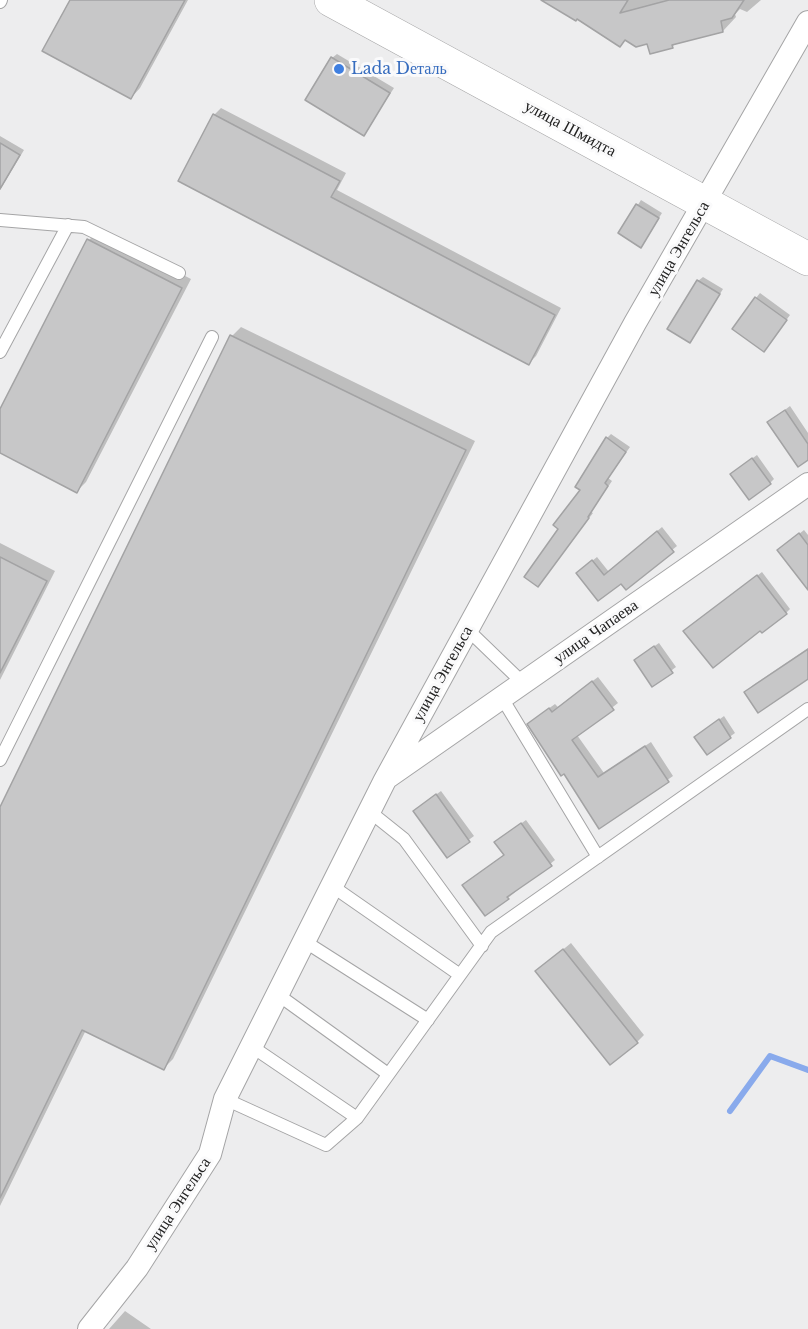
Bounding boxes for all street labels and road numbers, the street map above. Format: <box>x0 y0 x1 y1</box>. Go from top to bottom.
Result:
street label: улица Шмидта <box>521 97 619 161</box>
street label: улица Энгельса <box>644 198 714 300</box>
street label: улица Чапаева <box>550 596 642 668</box>
street label: улица Энгельса <box>409 623 477 725</box>
street label: улица Энгельса <box>141 1154 215 1254</box>

